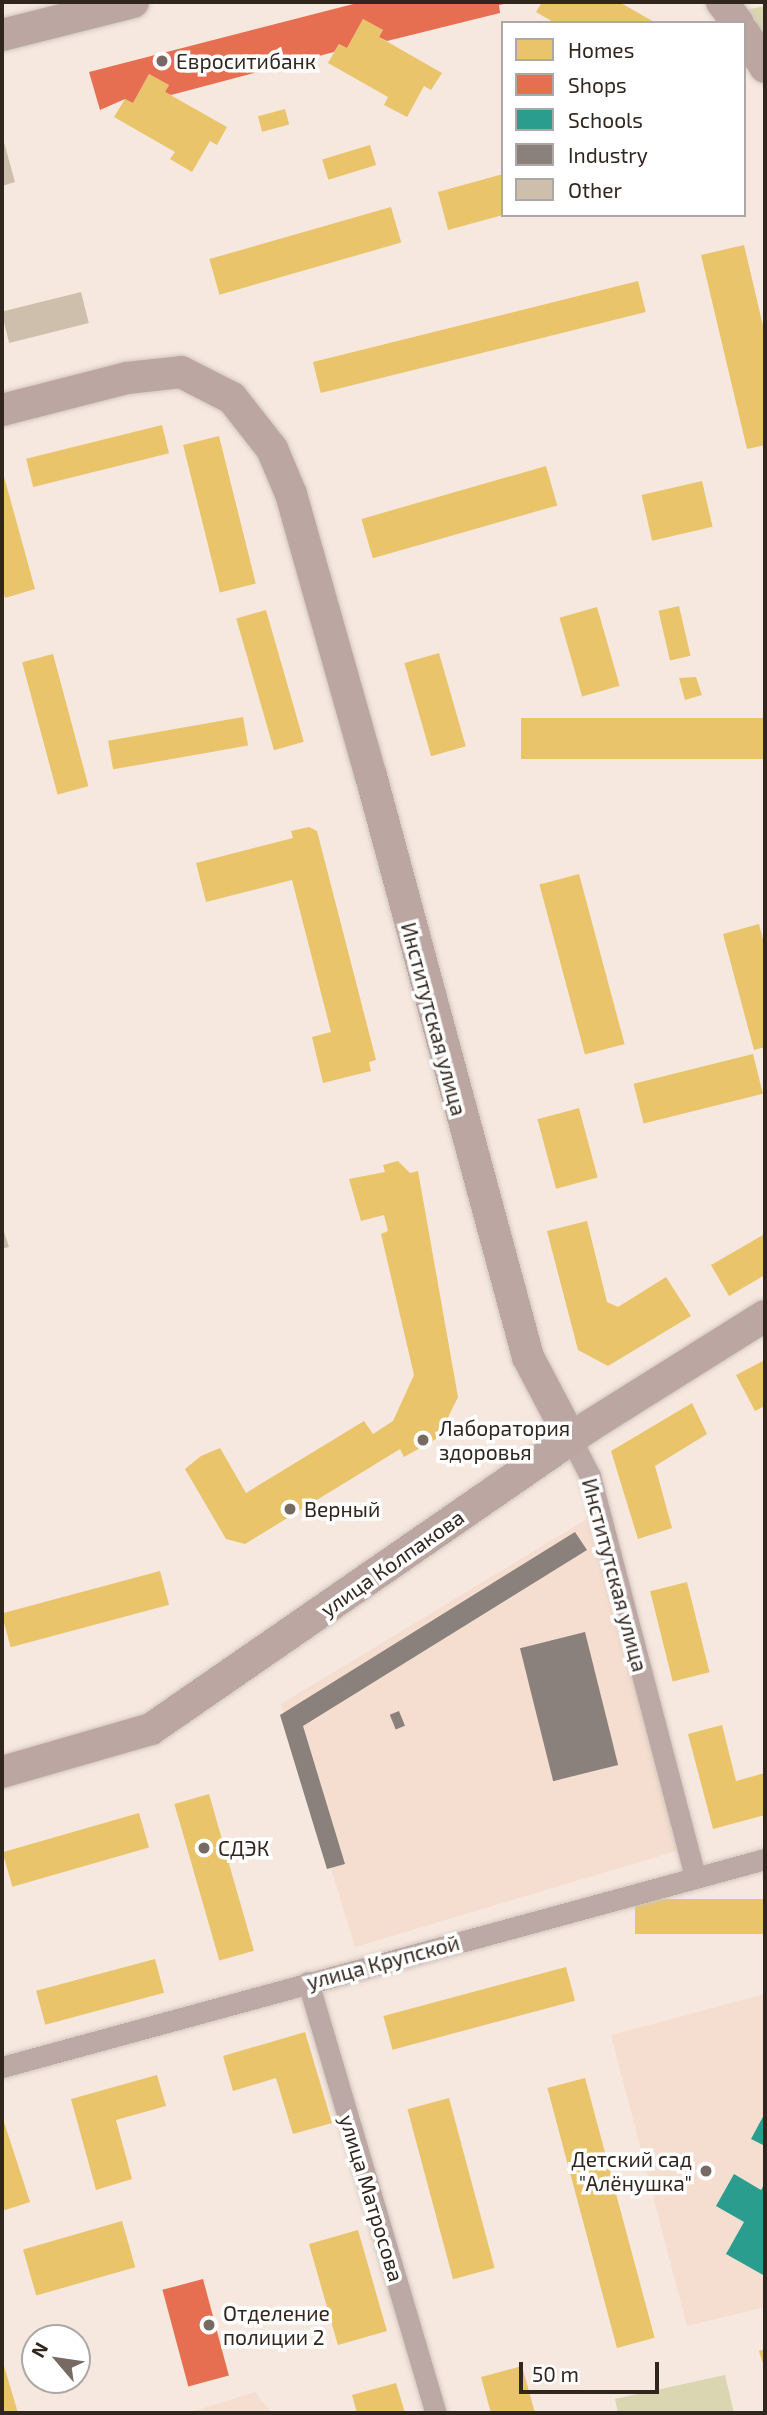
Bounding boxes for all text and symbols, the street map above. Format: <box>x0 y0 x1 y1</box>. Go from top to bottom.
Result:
legend <box>501 21 746 217</box>
text: Homes <box>568 37 634 62</box>
place label: Евроситибанк <box>176 48 316 74</box>
marker: Евроситибанк <box>154 53 170 69</box>
text: Shops <box>568 72 627 97</box>
text: Schools <box>568 107 643 132</box>
text: Industry <box>568 142 648 167</box>
text: Other <box>568 177 622 202</box>
street label: Институтская улица <box>396 920 472 1118</box>
place label: Лаборатория здоровья <box>439 1415 570 1465</box>
marker: Лаборатория здоровья <box>413 1430 433 1450</box>
street label: Институтская улица <box>577 1476 653 1674</box>
place label: Верный <box>304 1496 380 1522</box>
marker: Верный <box>282 1501 298 1517</box>
street label: улица Колпакова <box>315 1504 469 1622</box>
place label: СДЭК <box>218 1835 269 1861</box>
marker: СДЭК <box>196 1840 212 1856</box>
street label: улица Крупской <box>304 1929 462 1995</box>
street label: улица Матросова <box>335 2111 409 2285</box>
place label: Детский сад "Алёнушка" <box>571 2146 692 2196</box>
marker: Детский сад "Алёнушка" <box>698 2163 714 2179</box>
place label: Отделение полиции 2 <box>223 2300 330 2350</box>
marker: Отделение полиции 2 <box>201 2317 217 2333</box>
north arrow <box>21 2324 91 2394</box>
text: N <box>26 2338 52 2361</box>
scale bar <box>522 2348 662 2392</box>
text: 50 m <box>532 2361 579 2386</box>

